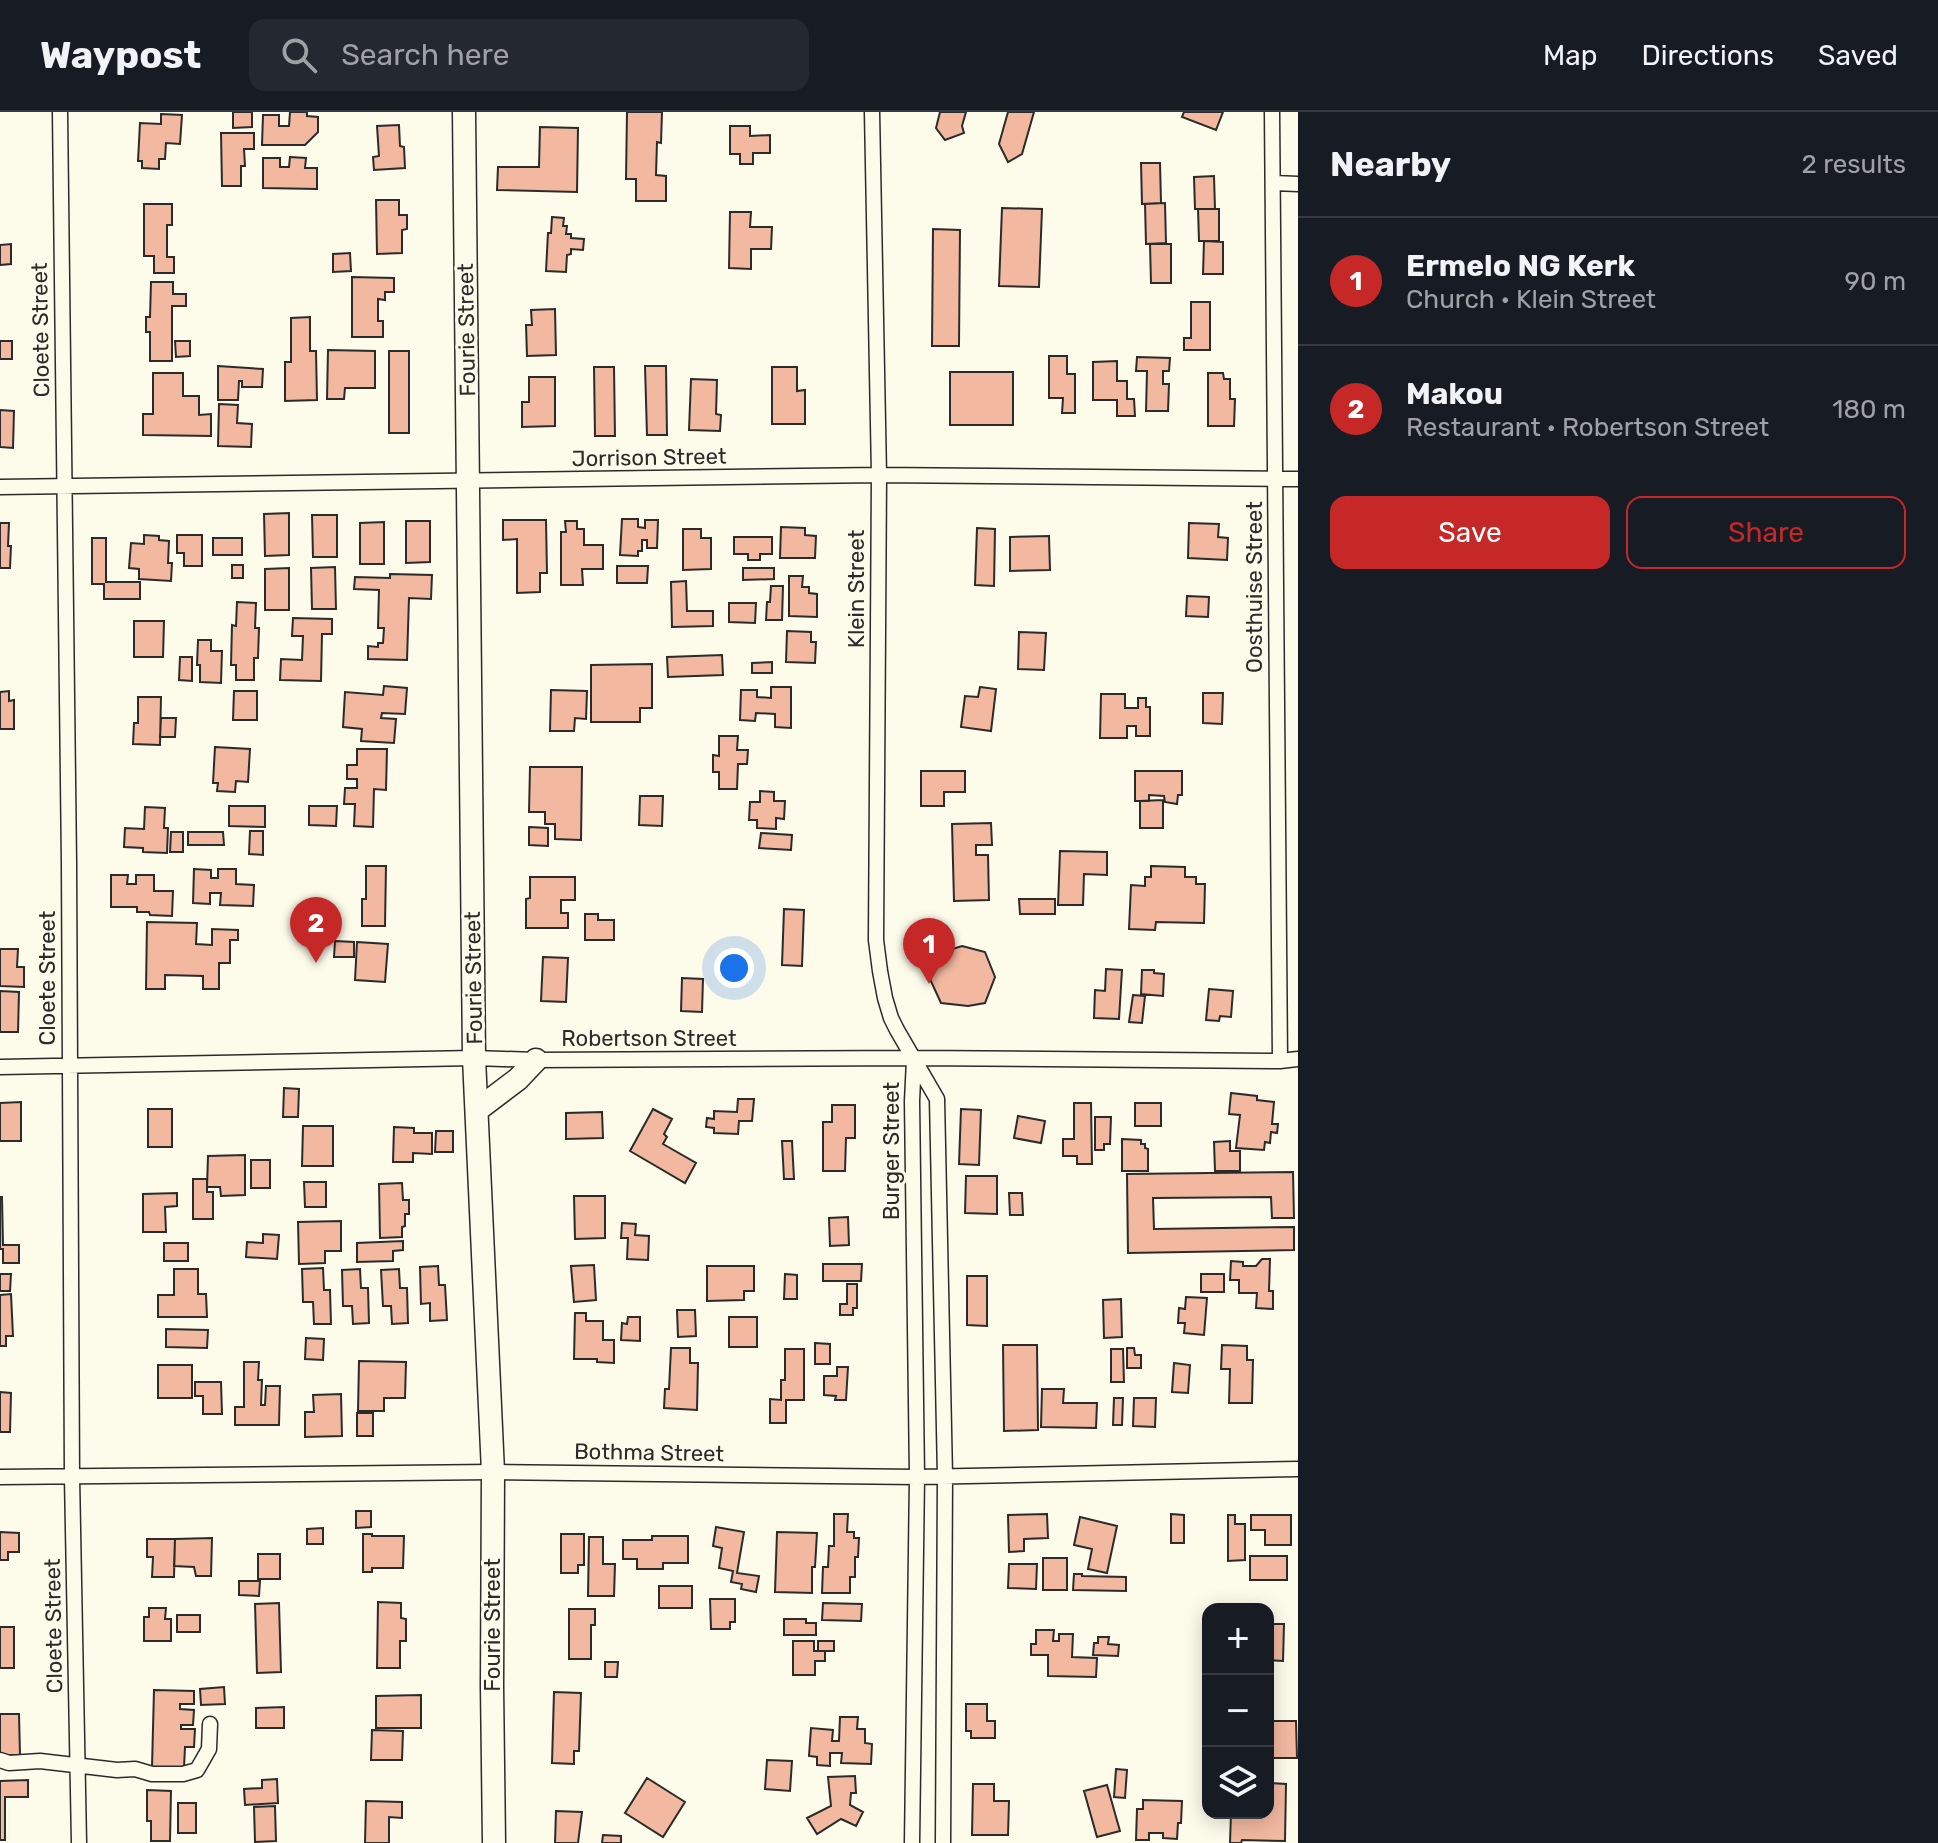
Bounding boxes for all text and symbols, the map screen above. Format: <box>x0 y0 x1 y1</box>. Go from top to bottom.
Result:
search box <box>249 19 809 91</box>
text: Waypost <box>40 32 201 78</box>
icon: search <box>277 33 321 77</box>
text: Search here <box>341 37 509 73</box>
text: Map <box>1543 39 1597 72</box>
text: Directions <box>1641 39 1774 72</box>
text: Saved <box>1818 39 1898 72</box>
text: Nearby <box>1330 144 1451 185</box>
text: 2 results <box>1802 149 1906 180</box>
text: Ermelo NG Kerk <box>1406 248 1635 284</box>
street label: Cloete Street <box>26 262 55 398</box>
street label: Fourie Street <box>452 263 481 397</box>
text: 1 <box>1350 266 1362 297</box>
text: 90 m <box>1845 266 1906 297</box>
text: Church · Klein Street <box>1406 284 1656 315</box>
text: Makou <box>1406 376 1503 412</box>
text: 2 <box>1348 394 1364 425</box>
text: 180 m <box>1832 394 1906 425</box>
text: Restaurant · Robertson Street <box>1406 412 1769 443</box>
street label: Jorrison Street <box>571 443 727 472</box>
button: Save <box>1330 496 1610 569</box>
button: Share <box>1626 496 1906 569</box>
street label: Oosthuise Street <box>1241 501 1268 673</box>
street label: Klein Street <box>843 529 870 648</box>
pin: 2 <box>290 897 342 963</box>
street label: Cloete Street <box>34 910 61 1045</box>
street label: Fourie Street <box>459 911 488 1045</box>
pin: 1 <box>903 918 955 984</box>
your location <box>714 948 754 988</box>
street label: Robertson Street <box>561 1025 737 1052</box>
street label: Burger Street <box>878 1081 905 1220</box>
street label: Bothma Street <box>574 1438 725 1467</box>
street label: Cloete Street <box>39 1558 68 1694</box>
street label: Fourie Street <box>479 1558 506 1692</box>
map controls <box>1202 1603 1274 1819</box>
button: + <box>1202 1603 1274 1675</box>
button: − <box>1202 1675 1274 1747</box>
button: layers <box>1202 1747 1274 1819</box>

